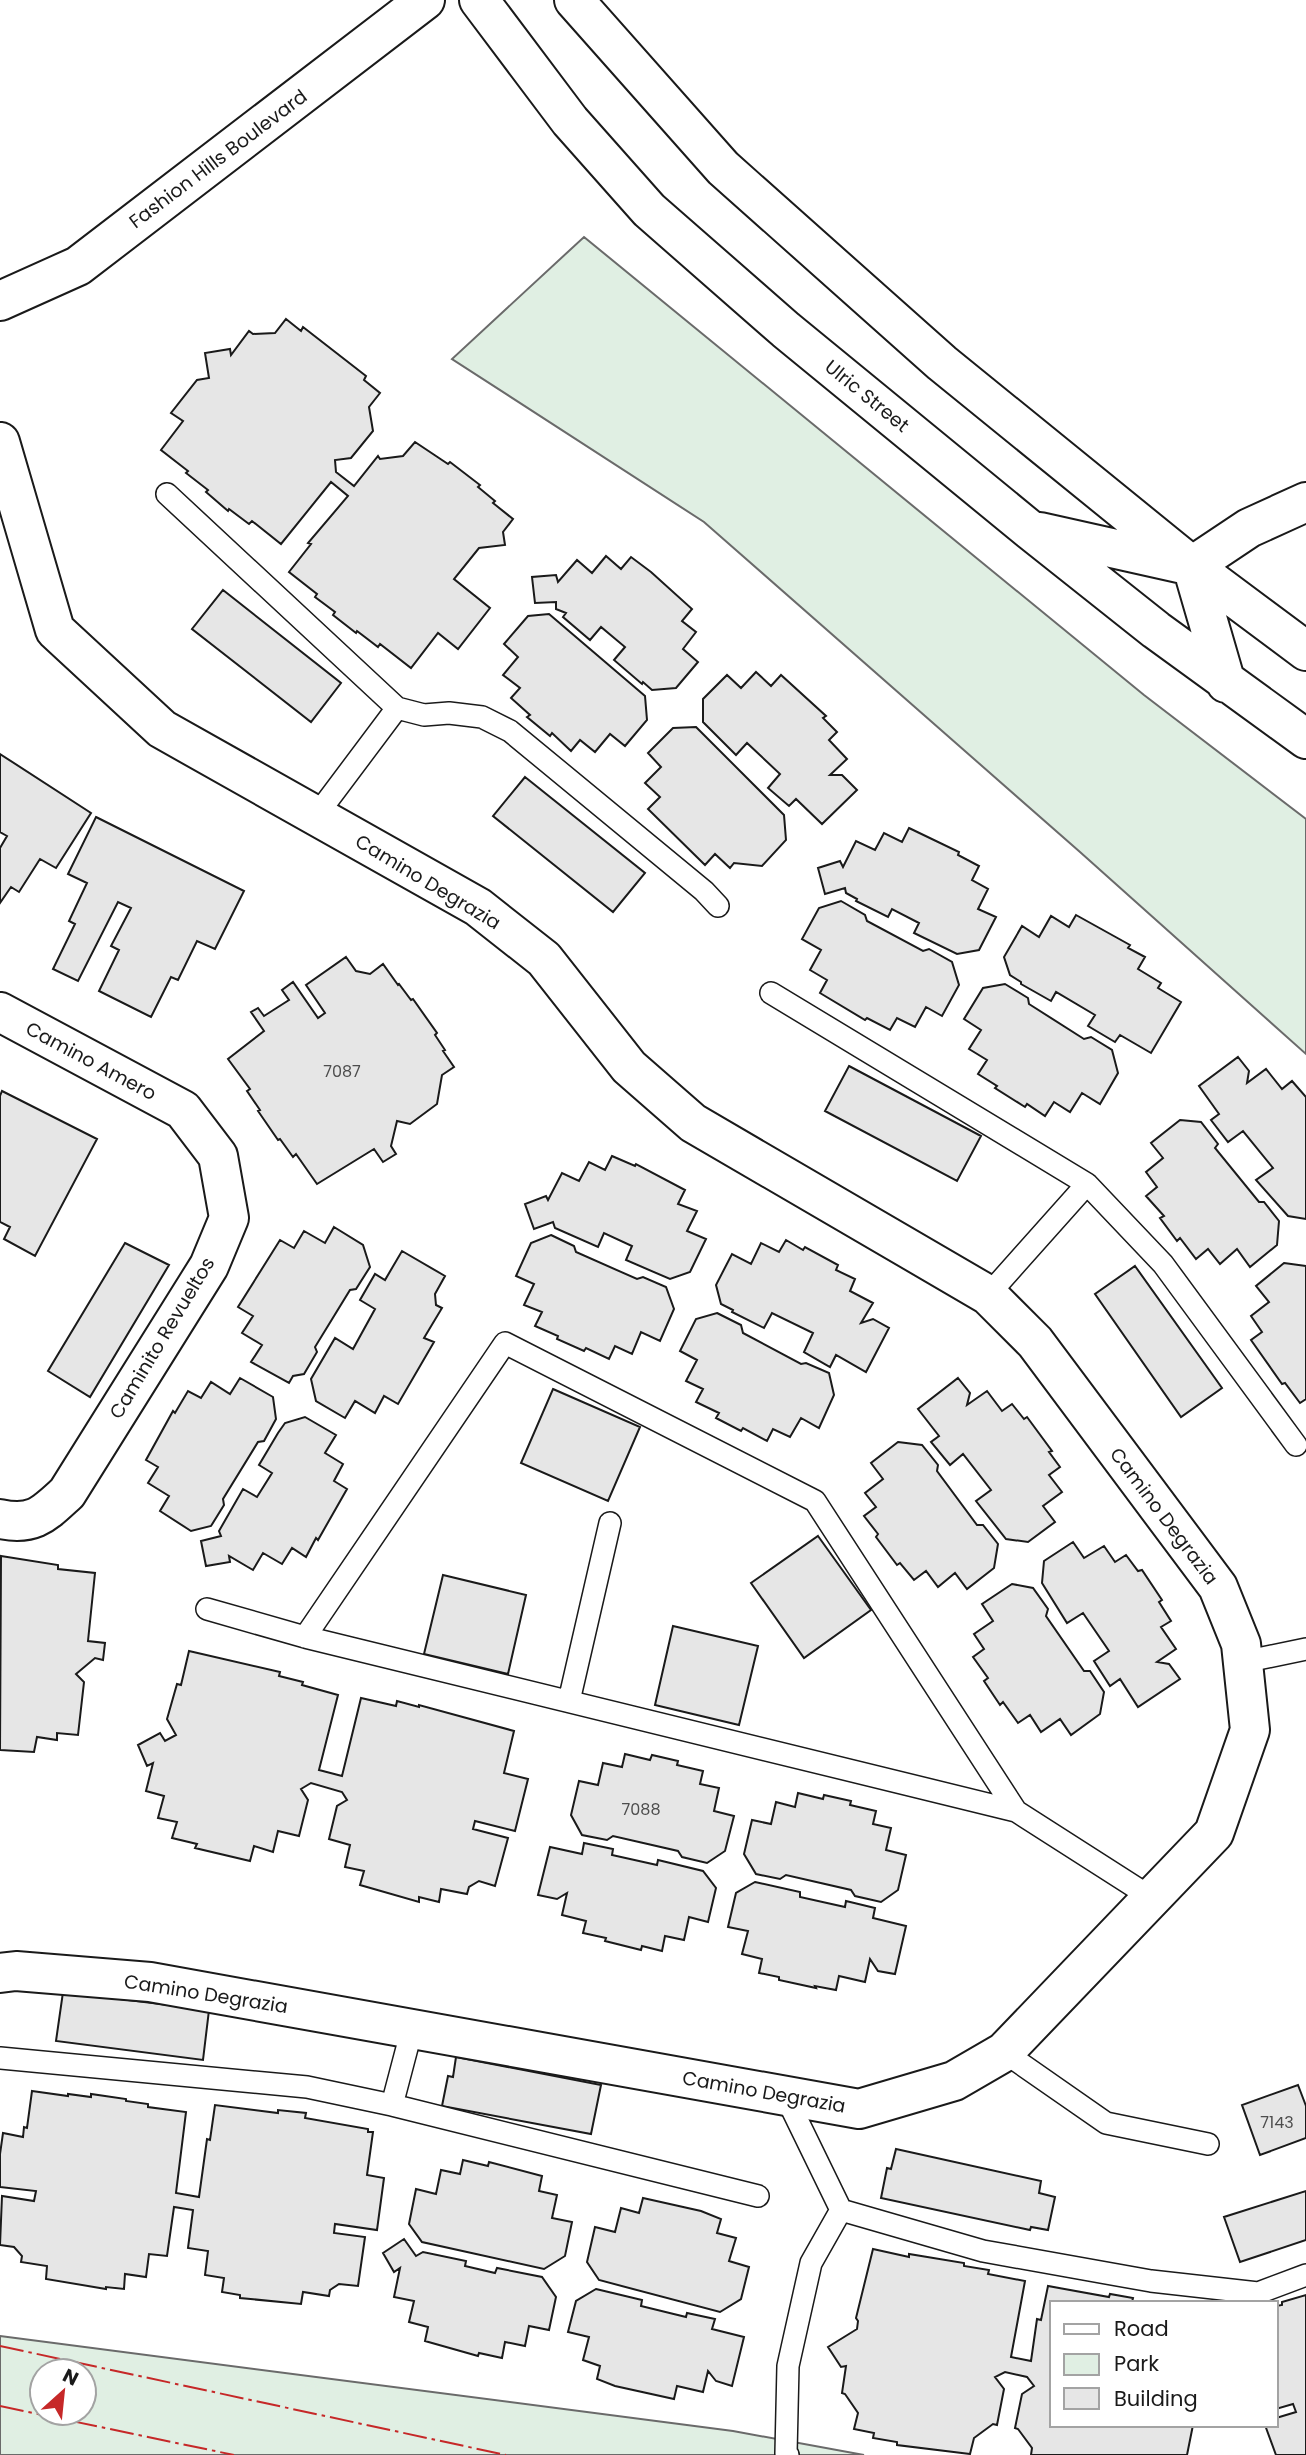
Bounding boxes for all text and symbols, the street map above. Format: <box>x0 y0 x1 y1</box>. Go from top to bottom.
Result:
street label: Fashion Hills Boulevard <box>123 83 313 235</box>
street label: Ulric Street <box>819 354 915 438</box>
street label: Camino Degrazia <box>350 828 506 936</box>
street label: Camino Amero <box>21 1015 161 1107</box>
house number: 7087 <box>323 1060 361 1083</box>
street label: Caminito Revueltos <box>103 1252 221 1424</box>
street label: Camino Degrazia <box>1103 1442 1225 1590</box>
house number: 7088 <box>622 1798 660 1821</box>
street label: Camino Degrazia <box>122 1968 290 2020</box>
street label: Camino Degrazia <box>680 2064 848 2120</box>
house number: 7143 <box>1260 2111 1294 2134</box>
legend <box>1050 2301 1278 2427</box>
text: Road <box>1114 2314 1169 2343</box>
text: Park <box>1114 2349 1159 2378</box>
north arrow <box>28 2357 98 2427</box>
text: N <box>58 2362 83 2393</box>
text: Building <box>1114 2384 1198 2413</box>

